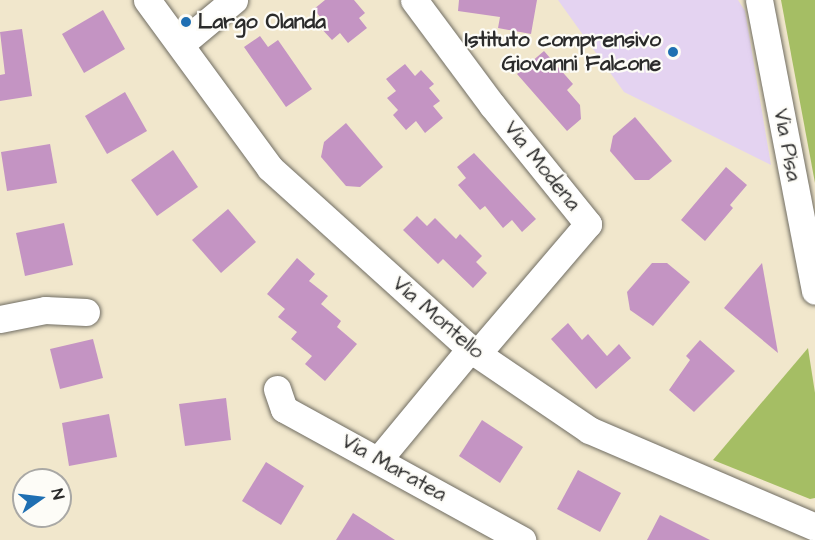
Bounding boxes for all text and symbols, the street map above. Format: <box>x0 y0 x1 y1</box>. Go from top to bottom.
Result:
place label: Largo Olanda <box>198 9 326 35</box>
marker: Largo Olanda <box>179 15 193 29</box>
place label: Istituto comprensivo Giovanni Falcone <box>465 27 661 77</box>
marker: Istituto comprensivo Giovanni Falcone <box>666 45 680 59</box>
street label: Via Pisa <box>768 107 806 183</box>
street label: Via Modena <box>498 116 586 216</box>
street label: Via Montello <box>387 271 489 365</box>
street label: Via Maratea <box>337 429 451 507</box>
north arrow <box>12 468 72 528</box>
text: N <box>46 487 69 502</box>

